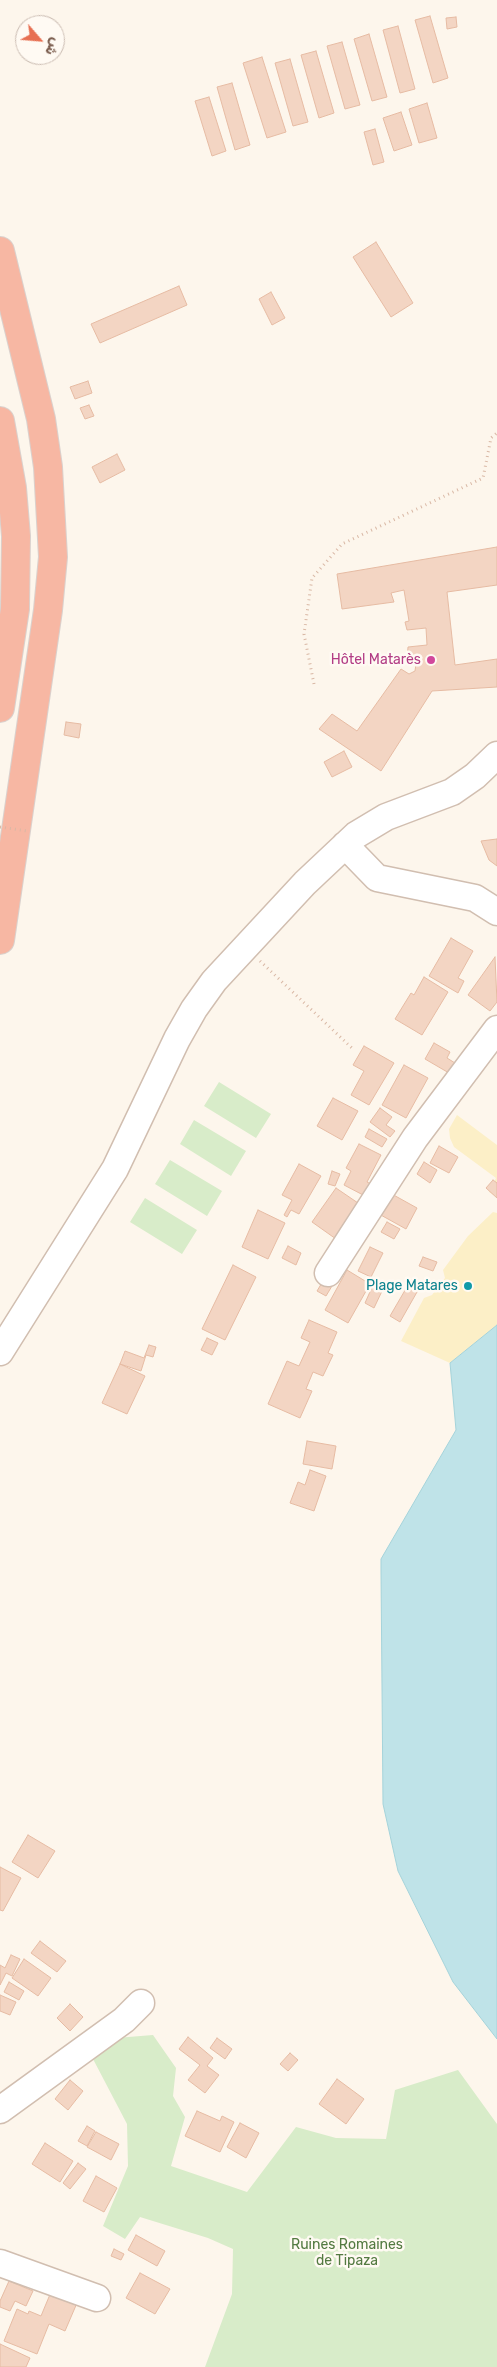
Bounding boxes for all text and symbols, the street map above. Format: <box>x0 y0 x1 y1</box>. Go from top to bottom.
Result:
north arrow <box>15 15 65 65</box>
text: ش <box>41 35 65 58</box>
place label: Hôtel Matarès <box>331 652 421 668</box>
marker: Hôtel Matarès <box>425 654 437 666</box>
place label: Plage Matares <box>366 1278 458 1294</box>
marker: Plage Matares <box>462 1280 474 1292</box>
park label: Ruines Romaines de Tipaza <box>291 2237 403 2270</box>

